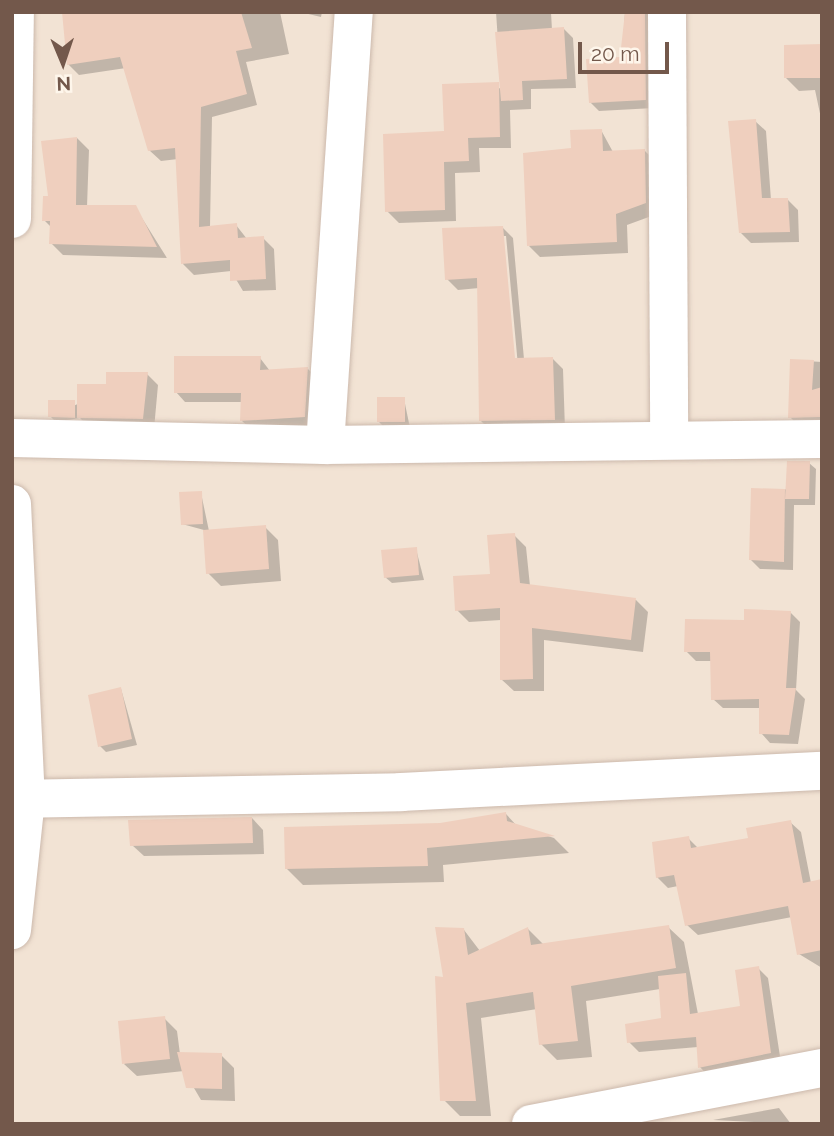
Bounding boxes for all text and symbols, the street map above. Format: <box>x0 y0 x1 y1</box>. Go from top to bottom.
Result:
north arrow <box>28 28 98 98</box>
scale bar <box>582 28 673 72</box>
text: 20 m <box>591 41 639 66</box>
text: N <box>56 73 71 95</box>

